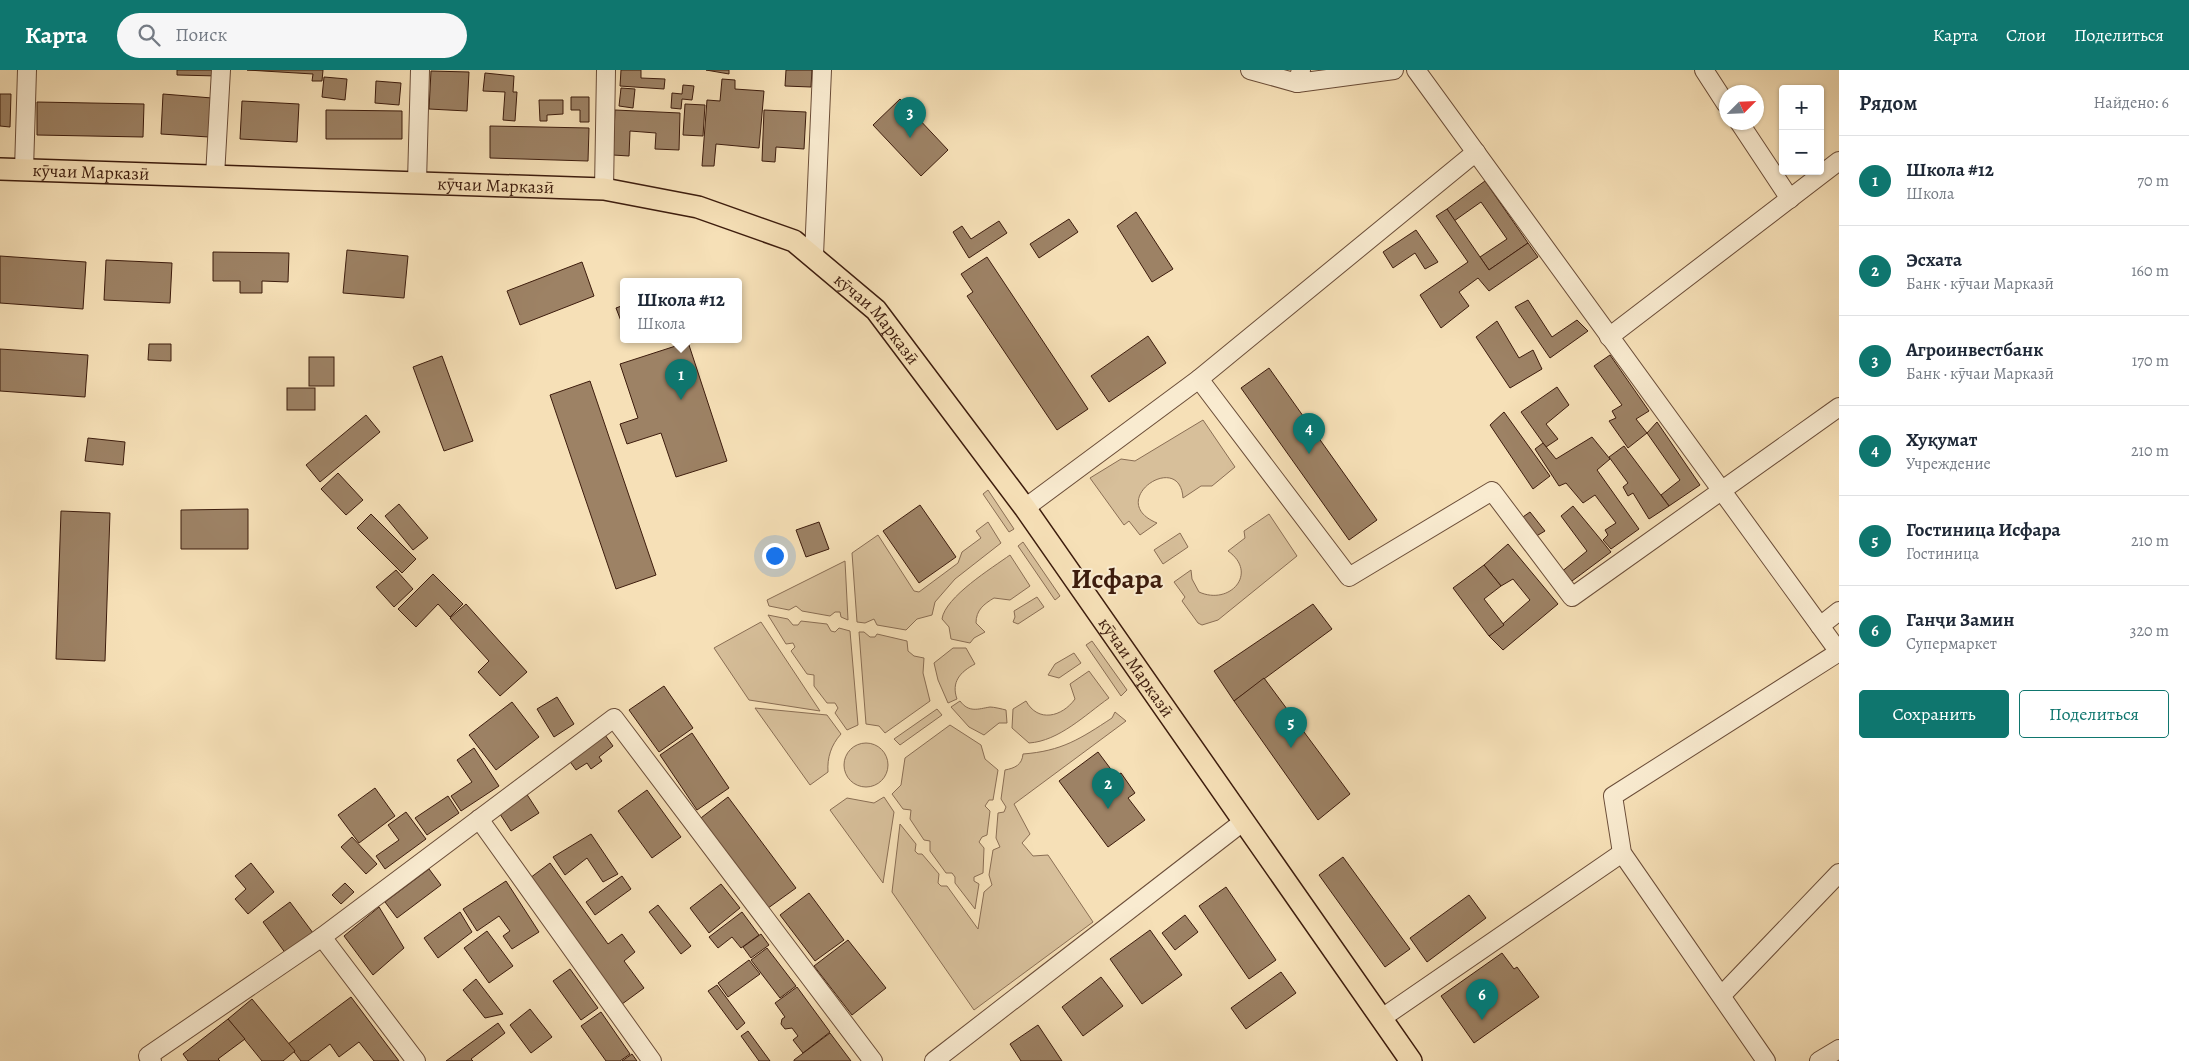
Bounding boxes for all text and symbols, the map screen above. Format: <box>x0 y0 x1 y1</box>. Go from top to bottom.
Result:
search box <box>117 13 467 58</box>
text: Карта <box>25 19 87 51</box>
icon: search <box>135 21 163 49</box>
text: Поиск <box>175 22 227 48</box>
text: Карта <box>1933 23 1978 47</box>
text: Слои <box>2006 23 2046 47</box>
text: Поделиться <box>2074 23 2164 47</box>
north arrow <box>1719 85 1764 130</box>
map controls <box>1779 85 1824 175</box>
button: + <box>1779 85 1824 130</box>
text: Рядом <box>1859 89 1917 117</box>
text: Найдено: 6 <box>2094 92 2169 114</box>
pin: 3 <box>894 97 926 138</box>
button: − <box>1779 130 1824 175</box>
text: Школа #12 <box>1906 157 1994 183</box>
street label: кӯчаи Марказӣ <box>32 158 150 186</box>
text: 1 <box>1872 170 1878 192</box>
text: 70 m <box>2137 170 2169 192</box>
street label: кӯчаи Марказӣ <box>437 171 555 199</box>
text: Школа <box>1906 183 1954 205</box>
text: Эсхата <box>1906 247 1962 273</box>
text: 2 <box>1871 260 1879 282</box>
text: 160 m <box>2131 260 2169 282</box>
street label: кӯчаи Марказӣ <box>829 268 925 370</box>
text: Банк · кӯчаи Марказӣ <box>1906 273 2054 295</box>
popup <box>620 278 742 343</box>
text: Школа #12 <box>637 287 725 313</box>
text: Школа <box>637 313 685 335</box>
text: Агроинвестбанк <box>1906 337 2043 363</box>
text: 3 <box>1872 350 1878 372</box>
text: 170 m <box>2132 350 2169 372</box>
pin: 1 <box>665 359 697 400</box>
text: Банк · кӯчаи Марказӣ <box>1906 363 2054 385</box>
pin: 4 <box>1293 413 1325 454</box>
text: Хуқумат <box>1906 427 1977 453</box>
text: 4 <box>1871 440 1879 462</box>
text: 210 m <box>2131 440 2169 462</box>
text: Учреждение <box>1906 453 1991 475</box>
text: Гостиница Исфара <box>1906 517 2061 543</box>
text: 5 <box>1872 530 1878 552</box>
text: 210 m <box>2131 530 2169 552</box>
your location <box>762 543 788 569</box>
text: Гостиница <box>1906 543 1979 565</box>
district label: Исфара <box>1071 560 1164 598</box>
text: Ганҷи Замин <box>1906 607 2015 633</box>
street label: кӯчаи Марказӣ <box>1093 612 1179 722</box>
text: 6 <box>1871 620 1879 642</box>
text: 320 m <box>2130 620 2169 642</box>
text: Супермаркет <box>1906 633 1997 655</box>
button: Сохранить <box>1859 690 2009 738</box>
button: Поделиться <box>2019 690 2169 738</box>
pin: 5 <box>1275 707 1307 748</box>
pin: 2 <box>1092 768 1124 809</box>
pin: 6 <box>1466 979 1498 1020</box>

